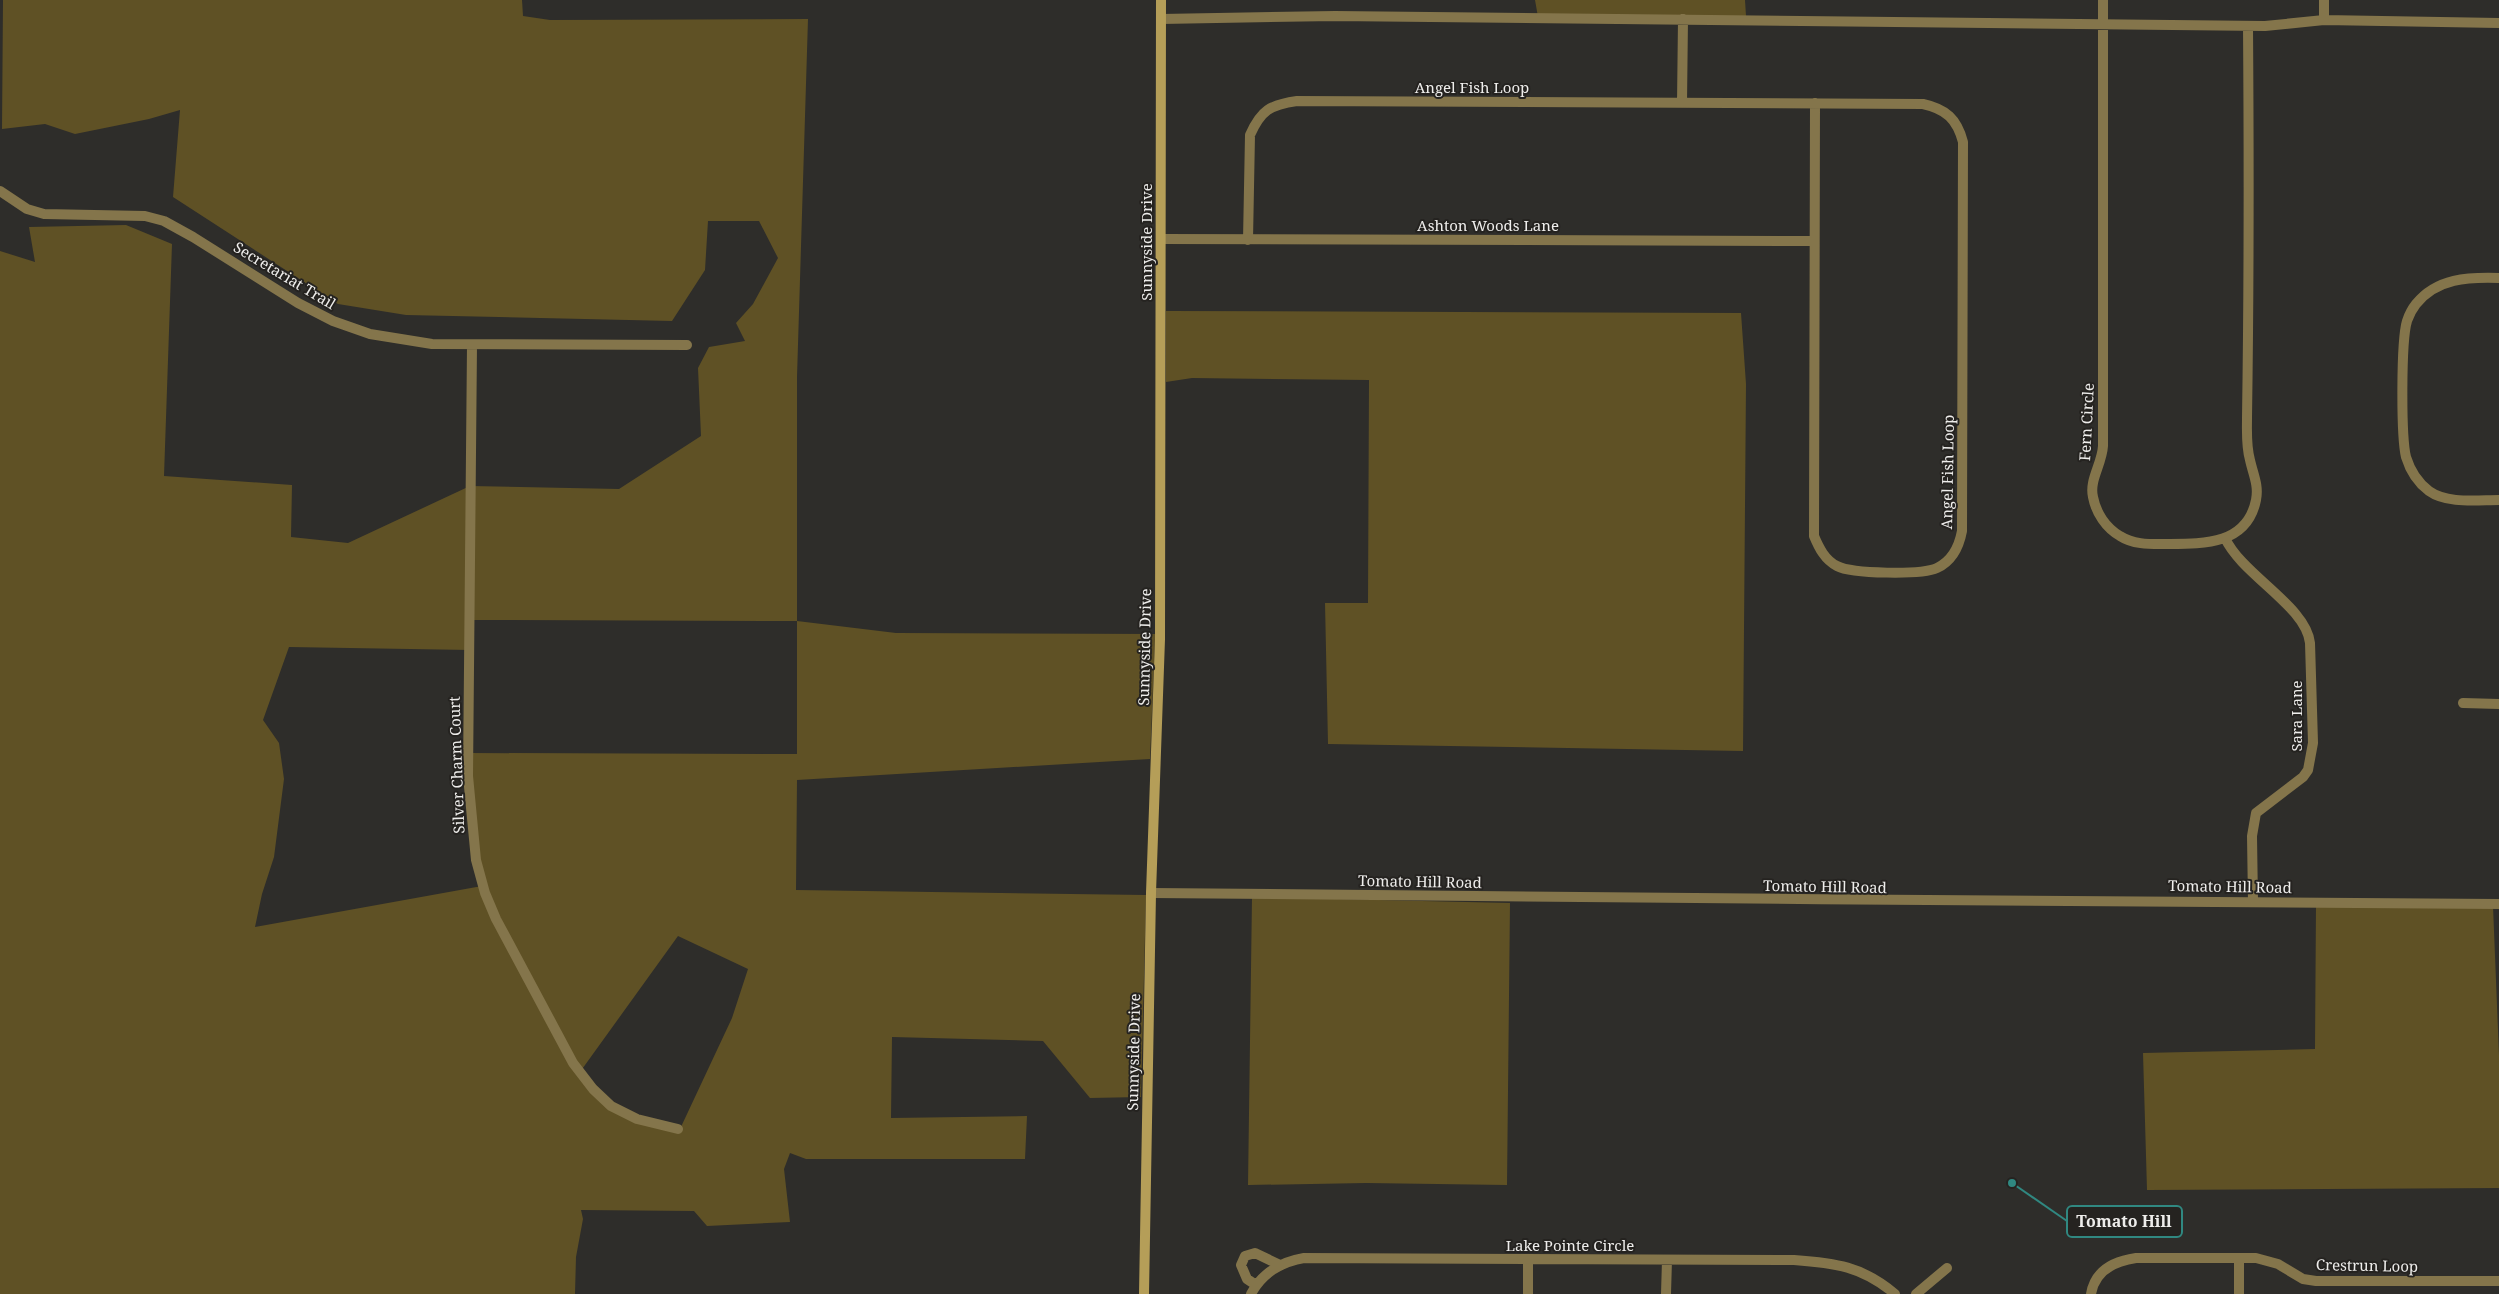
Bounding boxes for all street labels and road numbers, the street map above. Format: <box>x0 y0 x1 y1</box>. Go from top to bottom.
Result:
street label: Angel Fish Loop <box>1415 77 1529 97</box>
street label: Sunnyside Drive <box>1136 183 1156 301</box>
street label: Ashton Woods Lane <box>1417 215 1559 235</box>
street label: Secretariat Trail <box>230 237 340 314</box>
street label: Fern Circle <box>2074 383 2098 461</box>
street label: Angel Fish Loop <box>1936 415 1958 529</box>
street label: Sunnyside Drive <box>1133 588 1155 706</box>
street label: Sara Lane <box>2286 680 2306 752</box>
street label: Silver Charm Court <box>444 696 468 834</box>
street label: Tomato Hill Road <box>1358 870 1482 892</box>
street label: Tomato Hill Road <box>1763 875 1887 897</box>
street label: Tomato Hill Road <box>2168 875 2292 897</box>
street label: Sunnyside Drive <box>1122 993 1144 1111</box>
street label: Lake Pointe Circle <box>1506 1235 1634 1255</box>
street label: Crestrun Loop <box>2316 1254 2418 1276</box>

